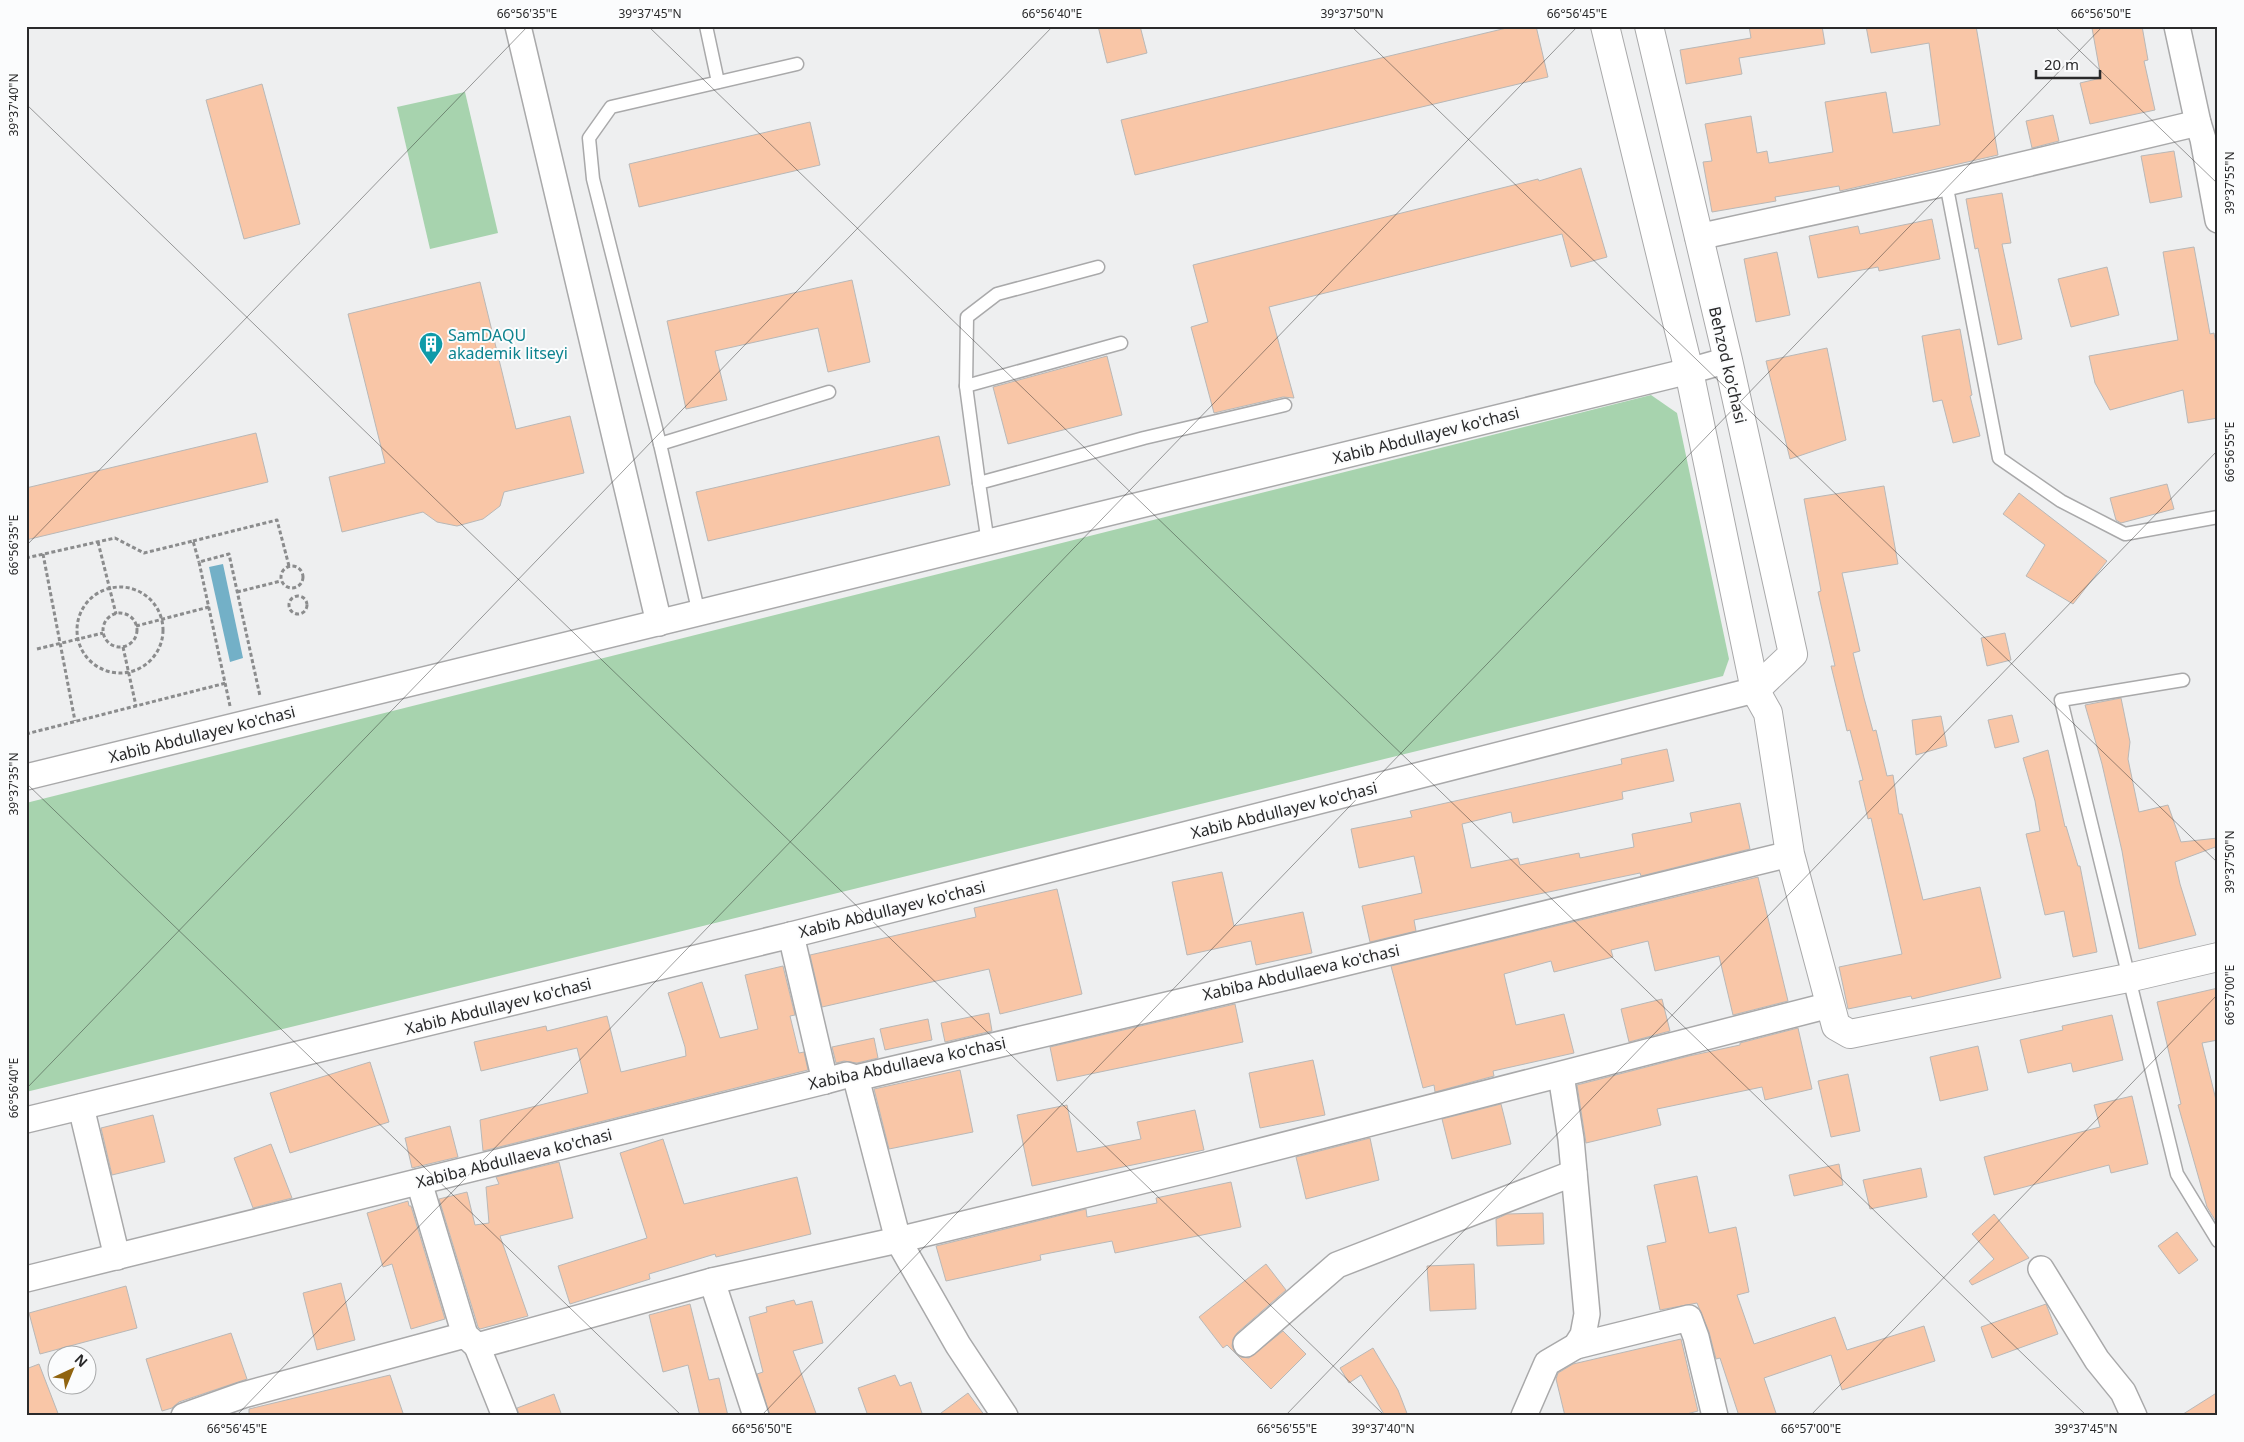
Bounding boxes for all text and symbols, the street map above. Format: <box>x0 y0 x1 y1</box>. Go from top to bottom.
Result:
text: 66°56'35"E <box>497 5 557 22</box>
text: 39°37'45"N <box>618 5 682 22</box>
text: 66°56'40"E <box>1022 5 1082 22</box>
text: 39°37'50"N <box>1320 5 1384 22</box>
text: 66°56'45"E <box>1547 5 1607 22</box>
text: 66°56'50"E <box>2071 5 2131 22</box>
scale bar <box>2036 48 2100 80</box>
text: 20 m <box>2044 54 2079 74</box>
text: 39°37'40"N <box>5 73 22 137</box>
text: 39°37'55"N <box>2221 151 2238 215</box>
street label: Behzod ko'chasi <box>1704 304 1752 426</box>
place label: SamDAQU akademik litseyi <box>448 324 568 364</box>
building icon: SamDAQU akademik litseyi <box>418 331 444 365</box>
street label: Xabib Abdullayev ko'chasi <box>1330 401 1522 469</box>
text: 66°56'55"E <box>2221 422 2238 482</box>
text: 66°56'35"E <box>5 515 22 575</box>
street label: Xabib Abdullayev ko'chasi <box>106 700 298 768</box>
text: 39°37'35"N <box>5 752 22 816</box>
street label: Xabib Abdullayev ko'chasi <box>1188 776 1380 844</box>
text: 39°37'50"N <box>2221 830 2238 894</box>
street label: Xabib Abdullayev ko'chasi <box>796 875 988 943</box>
street label: Xabiba Abdullaeva ko'chasi <box>1200 939 1402 1005</box>
text: 66°57'00"E <box>2221 965 2238 1025</box>
street label: Xabib Abdullayev ko'chasi <box>402 972 594 1040</box>
street label: Xabiba Abdullaeva ko'chasi <box>806 1031 1008 1095</box>
text: 66°56'40"E <box>5 1058 22 1118</box>
street label: Xabiba Abdullaeva ko'chasi <box>414 1123 614 1193</box>
north arrow <box>48 1344 98 1394</box>
text: N <box>71 1349 92 1371</box>
text: 66°56'45"E <box>207 1420 267 1437</box>
text: 66°56'50"E <box>732 1420 792 1437</box>
text: 66°56'55"E <box>1257 1420 1317 1437</box>
text: 39°37'40"N <box>1351 1420 1415 1437</box>
text: 66°57'00"E <box>1781 1420 1841 1437</box>
text: 39°37'45"N <box>2054 1420 2118 1437</box>

